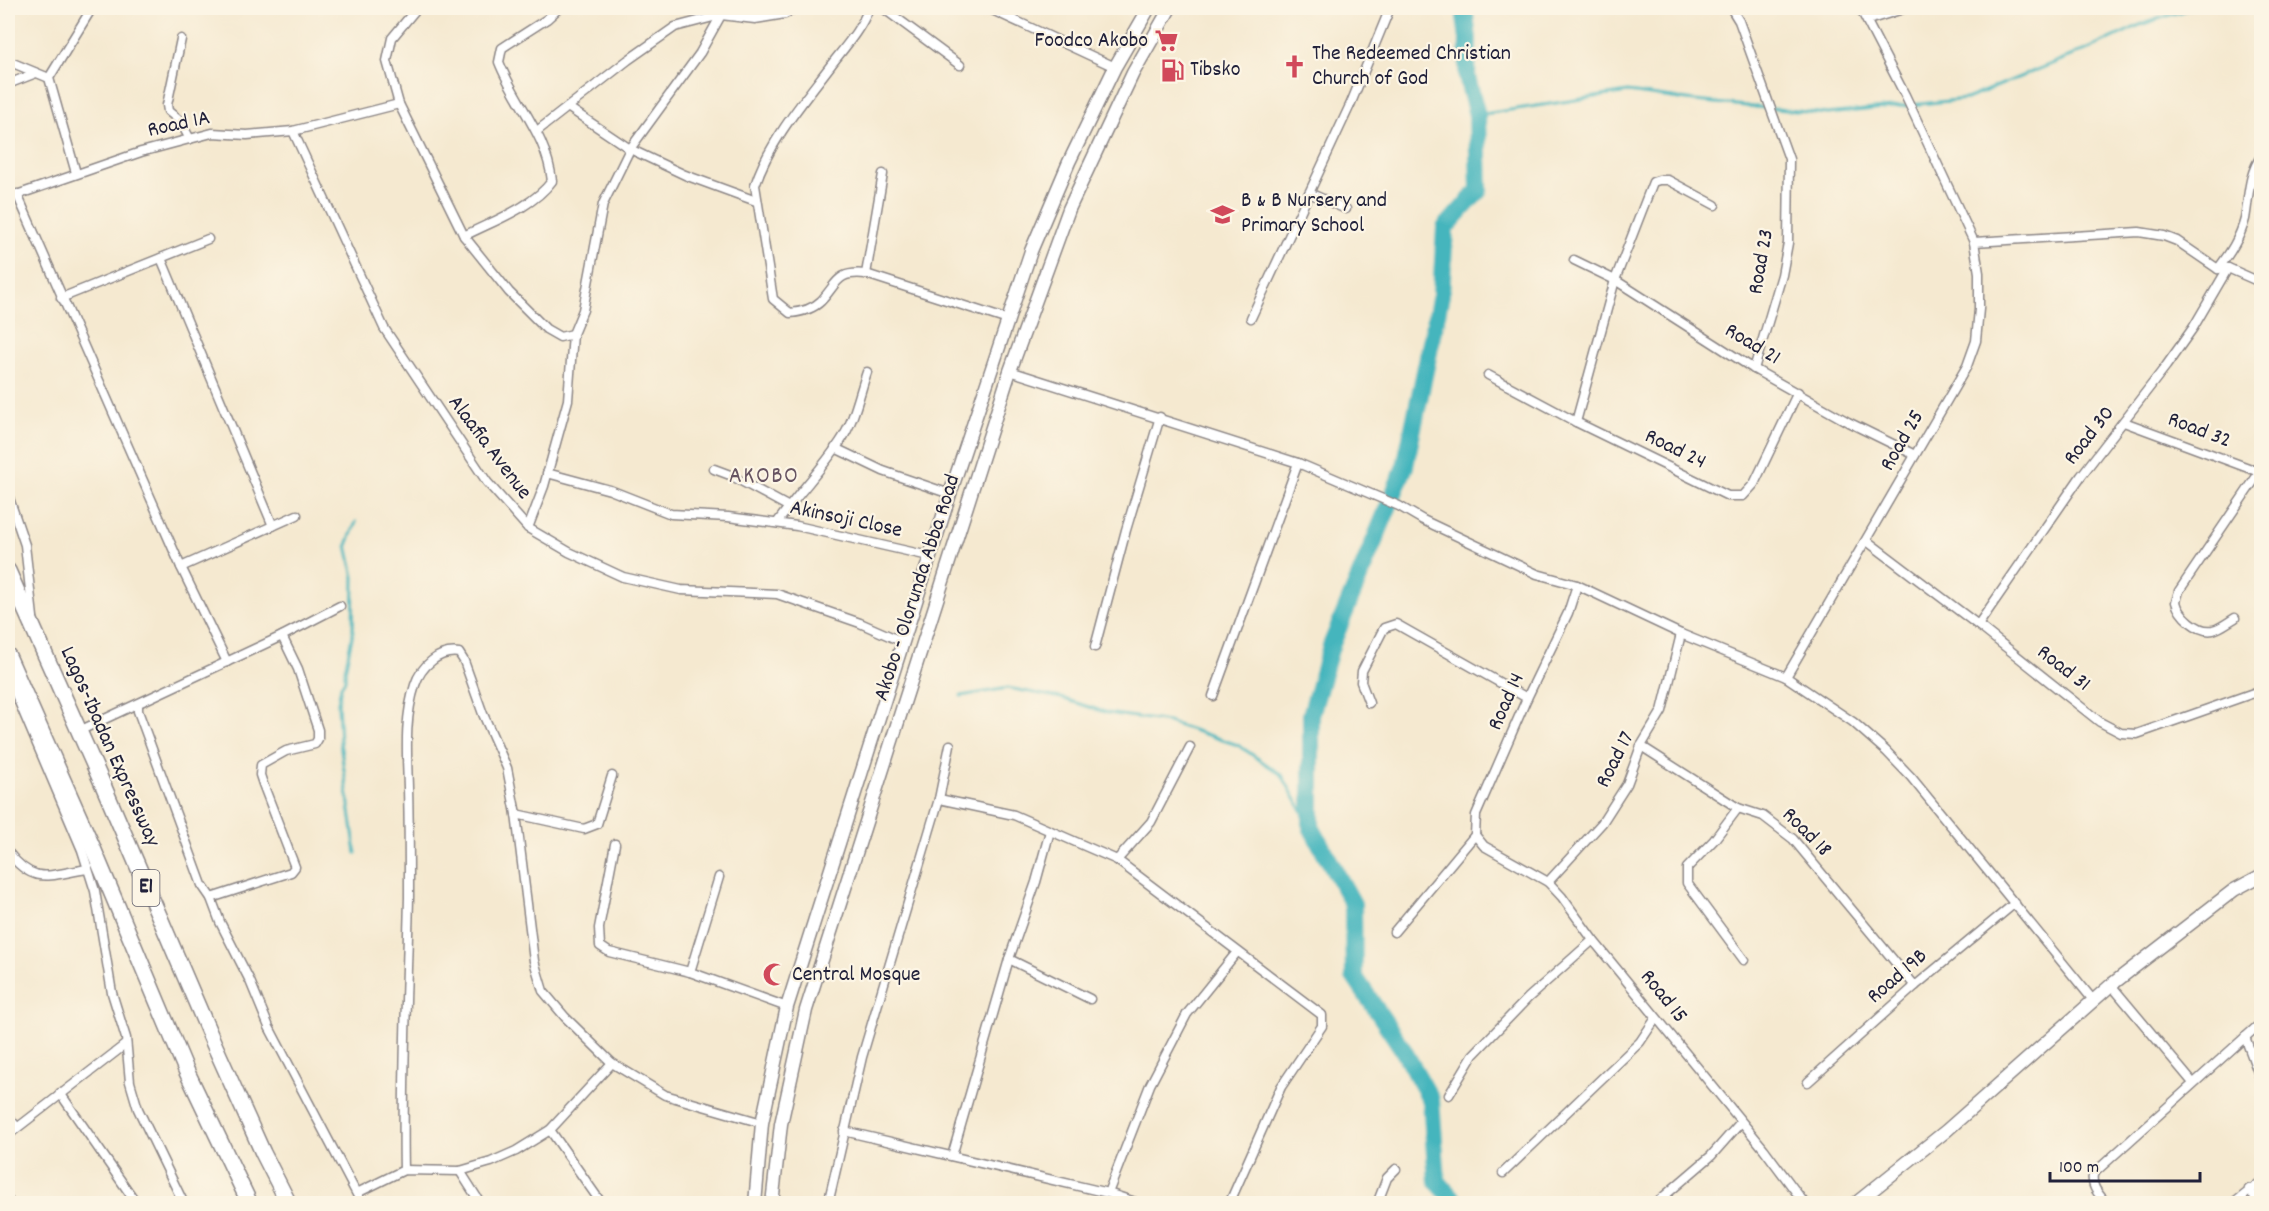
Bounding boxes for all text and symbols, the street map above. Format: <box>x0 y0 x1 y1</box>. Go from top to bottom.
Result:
place label: Foodco Akobo <box>1034 26 1148 57</box>
supermarket icon: Foodco Akobo <box>1153 28 1179 54</box>
place label: The Redeemed Christian Church of God <box>1312 39 1511 95</box>
church icon: The Redeemed Christian Church of God <box>1281 54 1307 80</box>
place label: Tibsko <box>1190 55 1240 86</box>
fuel station icon: Tibsko <box>1159 57 1185 83</box>
street label: Road 1A <box>145 103 213 147</box>
place label: B & B Nursery and Primary School <box>1241 186 1387 242</box>
school or university icon: B & B Nursery and Primary School <box>1210 201 1236 227</box>
street label: Road 23 <box>1741 227 1783 297</box>
street label: Road 21 <box>1718 316 1786 374</box>
street label: Alaafia Avenue <box>439 389 539 507</box>
street label: Road 30 <box>2057 400 2123 472</box>
street label: Road 25 <box>1873 405 1933 477</box>
street label: Road 32 <box>2163 405 2235 457</box>
street label: Road 24 <box>1639 422 1711 478</box>
district label: AKOBO <box>729 460 799 494</box>
street label: Akobo - Olorunda Abba Road <box>867 471 969 705</box>
street label: Akinsoji Close <box>787 493 905 547</box>
street label: Road 31 <box>2030 638 2096 700</box>
street label: Lagos-Ibadan Expressway <box>51 642 168 853</box>
street label: Road 14 <box>1481 668 1533 736</box>
street label: Road 17 <box>1589 726 1643 794</box>
street label: Road 18 <box>1774 801 1838 865</box>
road number: E1 <box>132 870 160 906</box>
street label: Road 19B <box>1861 942 1935 1012</box>
place label: Central Mosque <box>792 960 920 991</box>
mosque icon: Central Mosque <box>761 962 787 988</box>
street label: Road 15 <box>1632 963 1694 1031</box>
scale bar <box>2050 1145 2200 1183</box>
text: 100 m <box>2059 1156 2099 1181</box>

